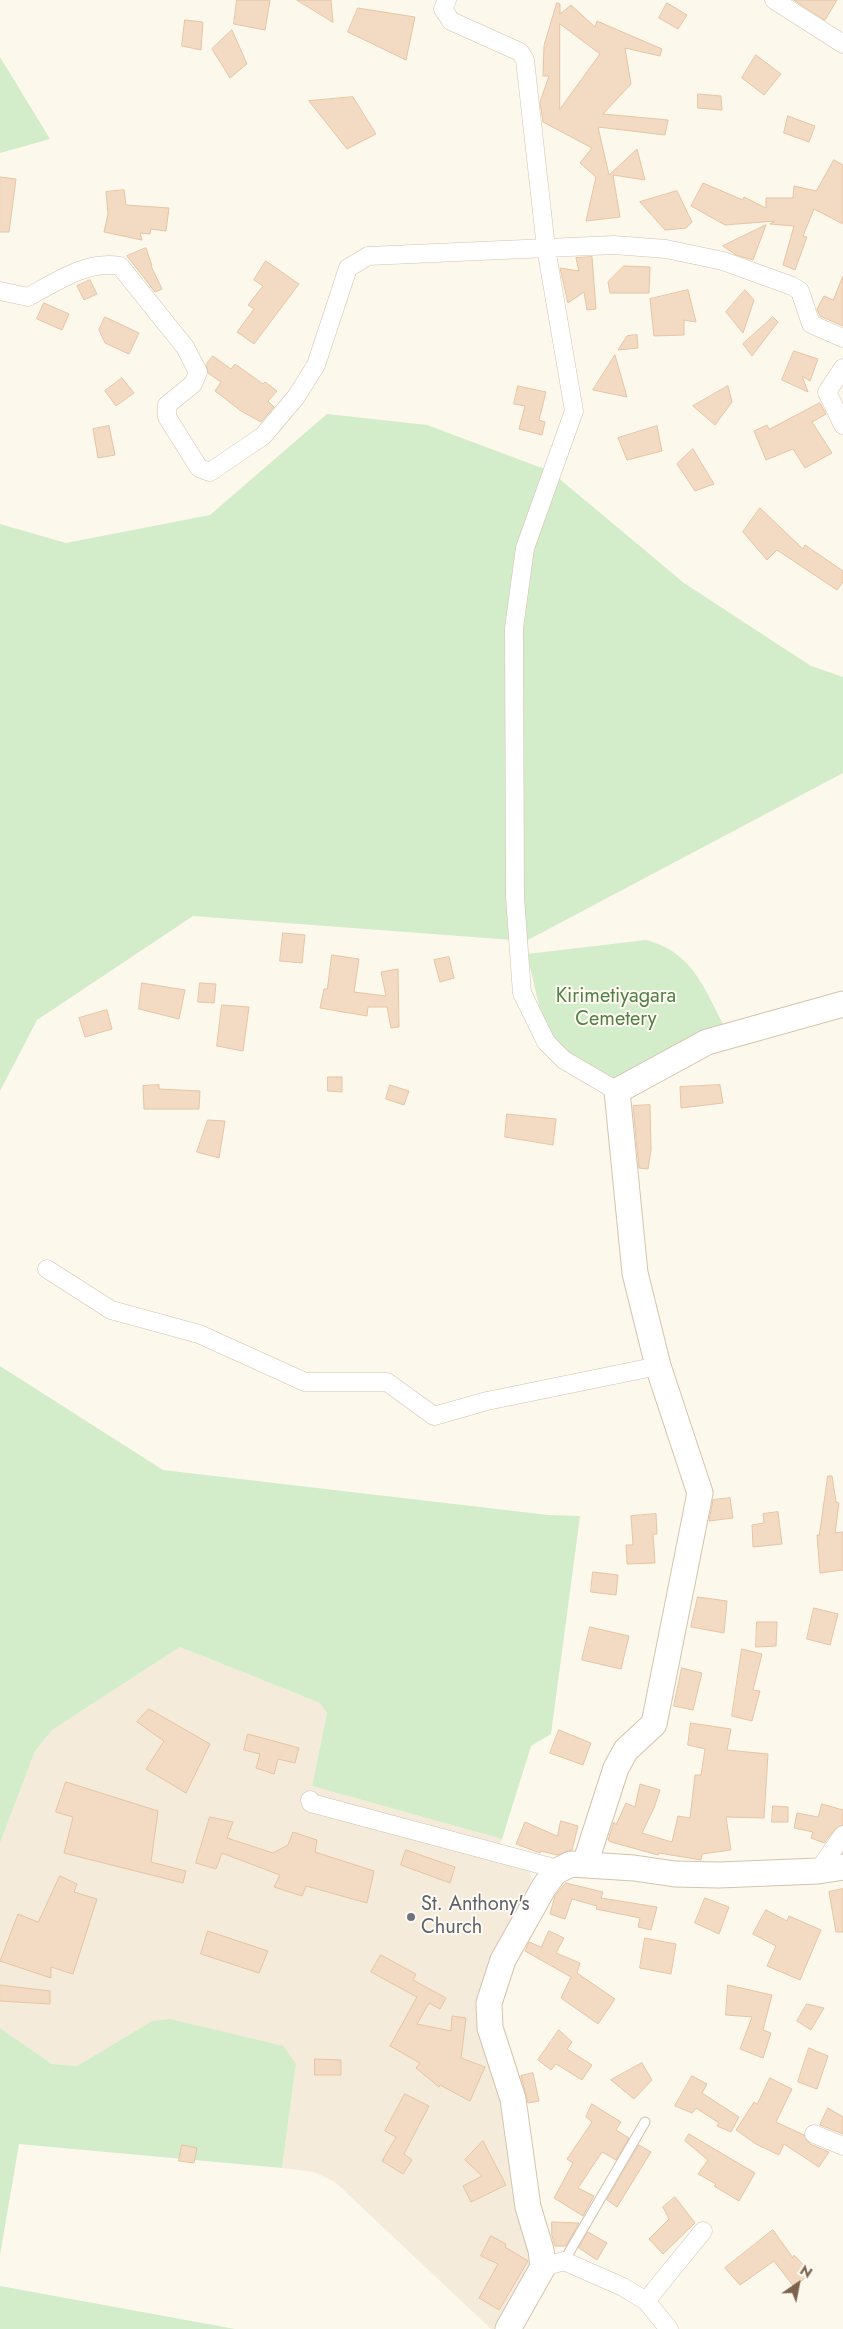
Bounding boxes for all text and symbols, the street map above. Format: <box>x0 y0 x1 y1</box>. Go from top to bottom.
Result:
park label: Kirimetiyagara Cemetery <box>556 985 676 1032</box>
place label: St. Anthony's Church <box>421 1893 530 1940</box>
marker: St. Anthony's Church <box>405 1911 417 1923</box>
north arrow <box>773 2259 823 2309</box>
text: N <box>796 2260 816 2283</box>

